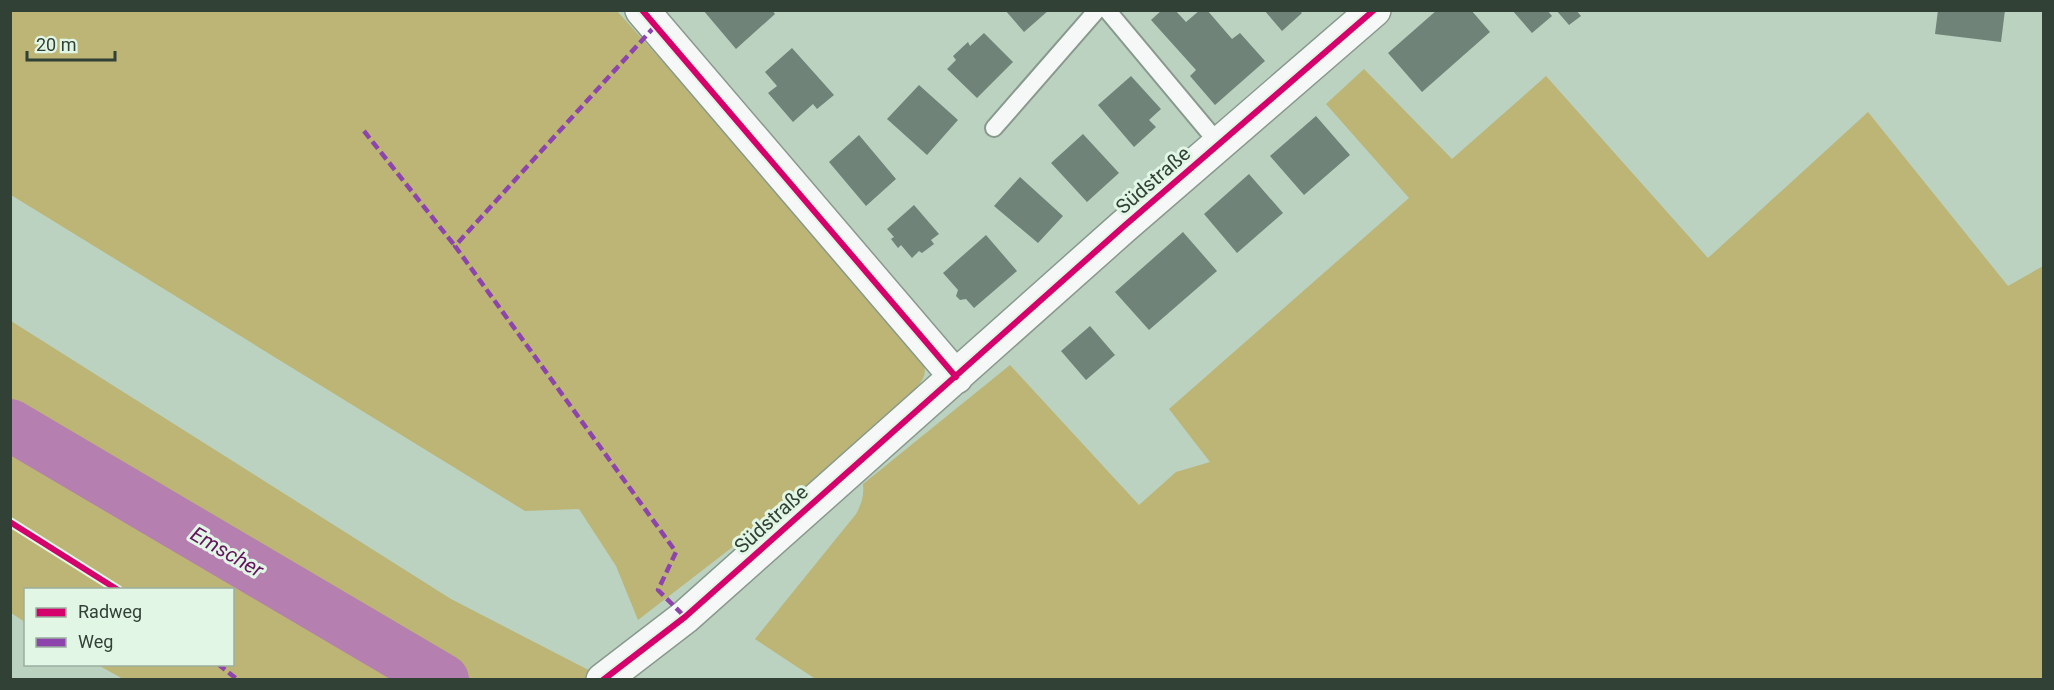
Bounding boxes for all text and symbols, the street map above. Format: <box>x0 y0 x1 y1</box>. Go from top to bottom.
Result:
scale bar <box>27 24 116 62</box>
text: 20 m <box>36 34 76 55</box>
street label: Südstraße <box>1111 141 1195 219</box>
street label: Südstraße <box>729 480 813 558</box>
water label: Emscher <box>187 522 268 583</box>
legend <box>24 588 234 666</box>
text: Radweg <box>78 601 142 622</box>
text: Weg <box>78 631 113 652</box>

